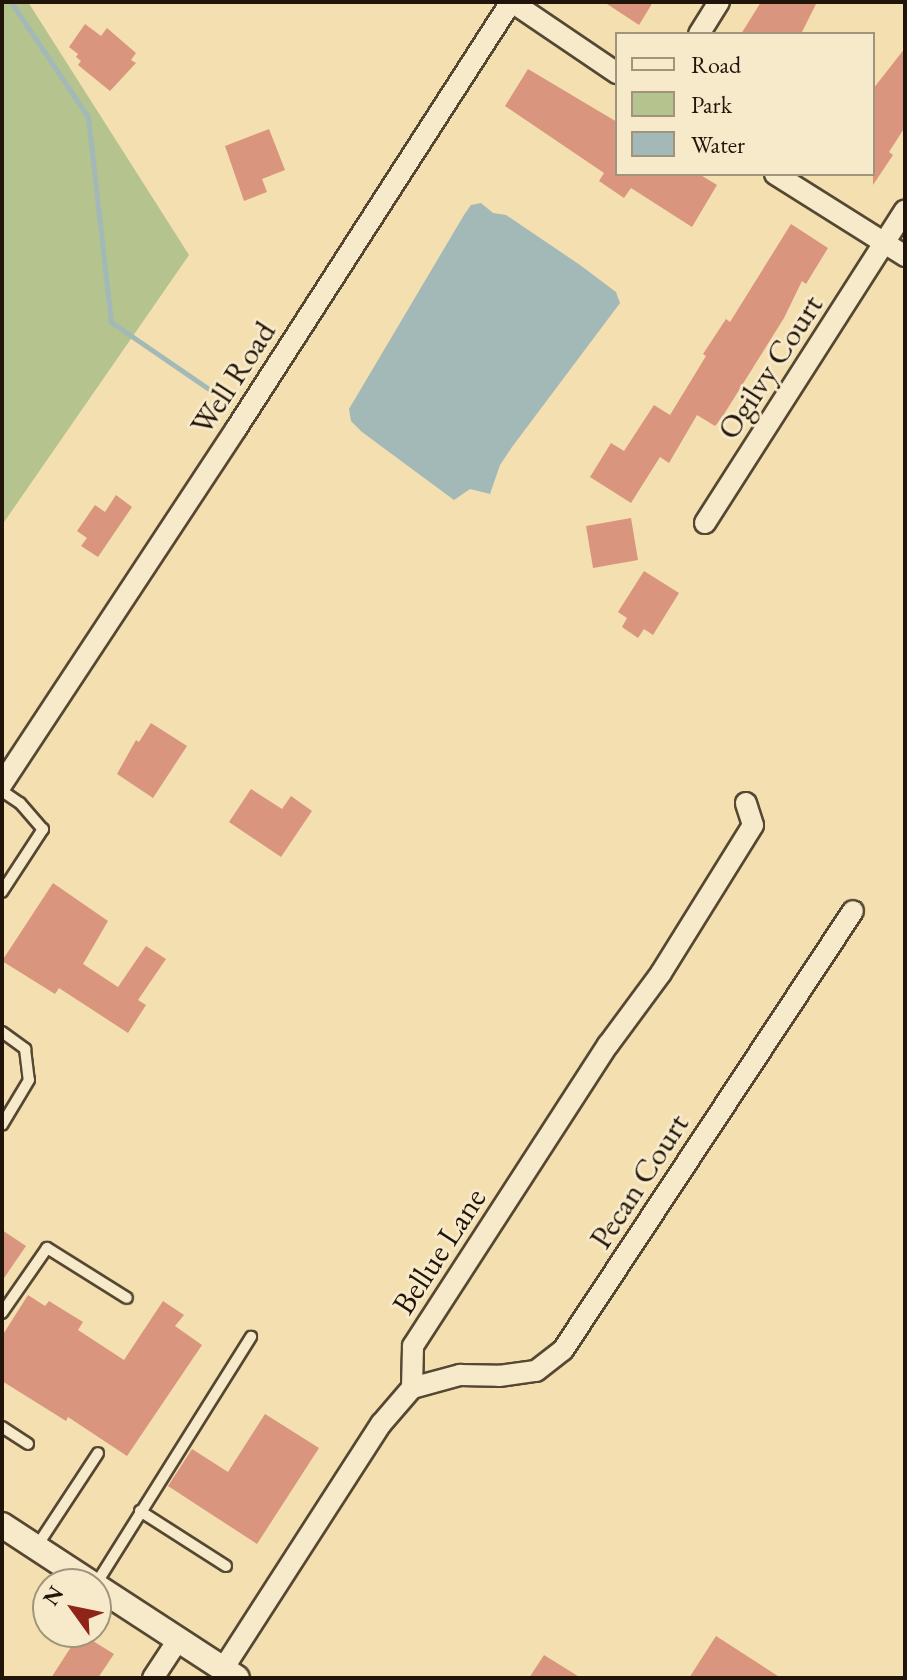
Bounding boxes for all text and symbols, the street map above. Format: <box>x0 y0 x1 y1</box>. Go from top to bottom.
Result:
legend <box>615 32 875 176</box>
text: Road <box>691 49 741 80</box>
text: Park <box>691 89 732 120</box>
text: Water <box>691 129 745 160</box>
street label: Ogilvy Court <box>709 288 831 446</box>
street label: Well Road <box>182 314 284 442</box>
street label: Pecan Court <box>581 1106 697 1256</box>
street label: Bellue Lane <box>384 1180 494 1322</box>
north arrow <box>32 1568 112 1648</box>
text: N <box>36 1580 70 1611</box>

